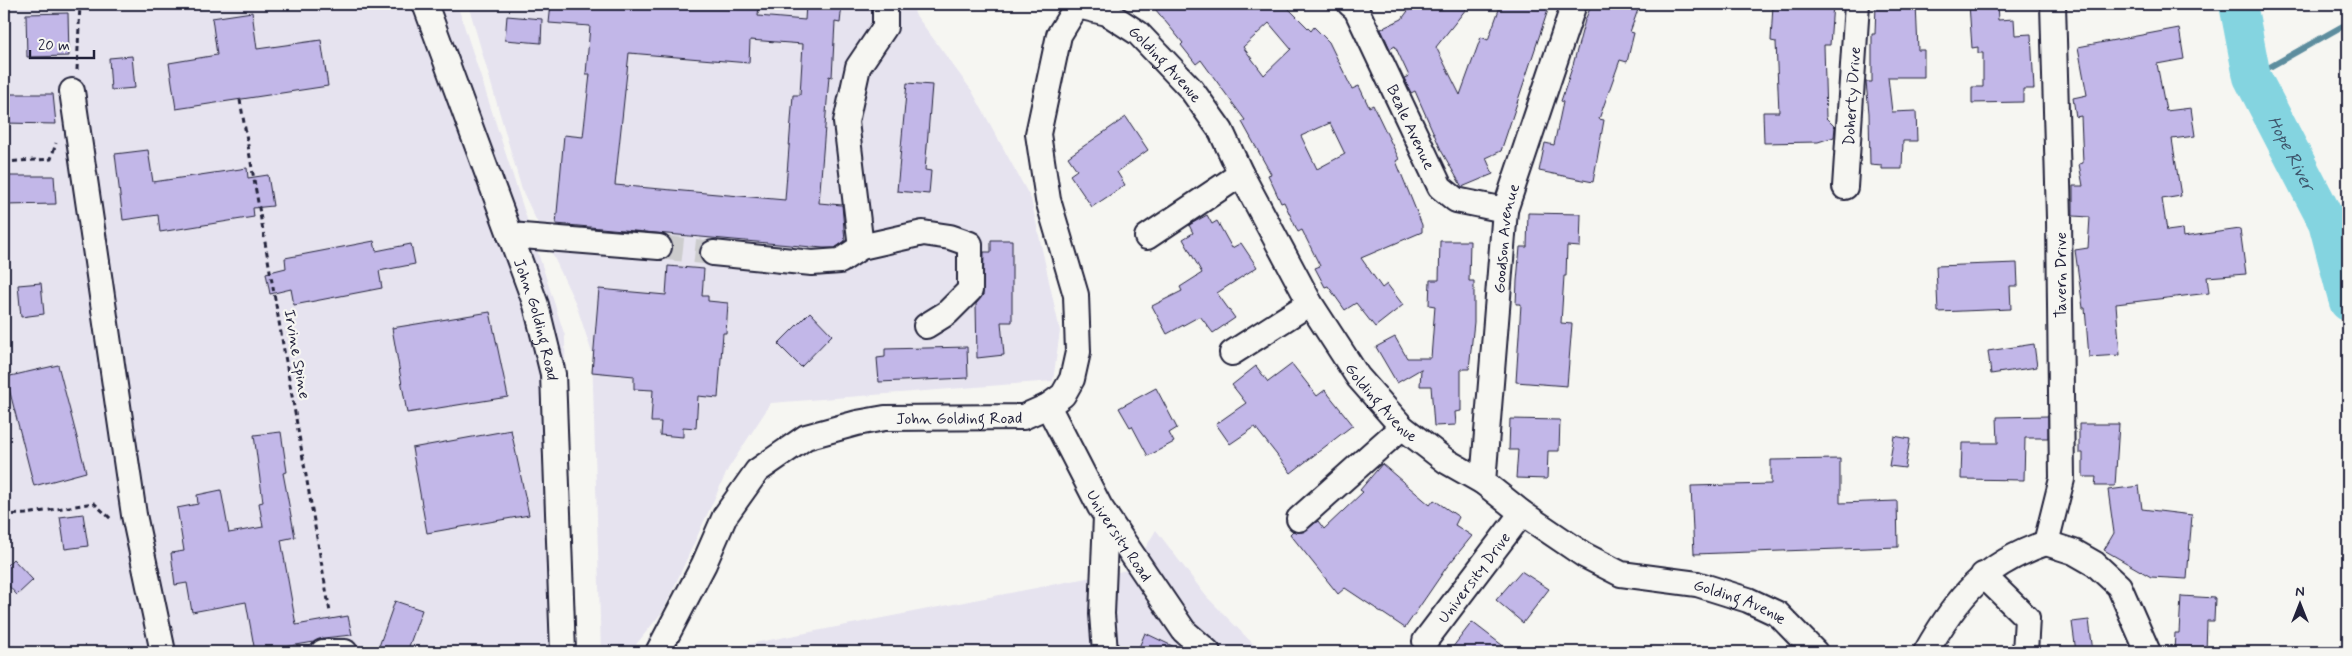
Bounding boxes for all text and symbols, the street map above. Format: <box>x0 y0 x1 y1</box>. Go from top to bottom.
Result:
street label: Golding Avenue <box>1124 21 1207 108</box>
scale bar <box>30 28 94 60</box>
text: 20 m <box>38 36 70 56</box>
street label: Doherty Drive <box>1839 46 1866 146</box>
street label: Beale Avenue <box>1381 81 1439 173</box>
water label: Hope River <box>2261 112 2321 197</box>
street label: Goodson Avenue <box>1489 181 1525 294</box>
street label: Tavern Drive <box>2051 232 2072 318</box>
street label: John Golding Road <box>508 256 562 381</box>
street label: Irvine Spine <box>278 308 315 401</box>
street label: Golding Avenue <box>1340 359 1422 448</box>
street label: John Golding Road <box>896 408 1022 430</box>
street label: University Road <box>1081 486 1156 586</box>
street label: University Drive <box>1433 528 1516 628</box>
street label: Golding Avenue <box>1691 575 1792 630</box>
north arrow <box>2274 578 2324 628</box>
text: N <box>2295 583 2305 601</box>

